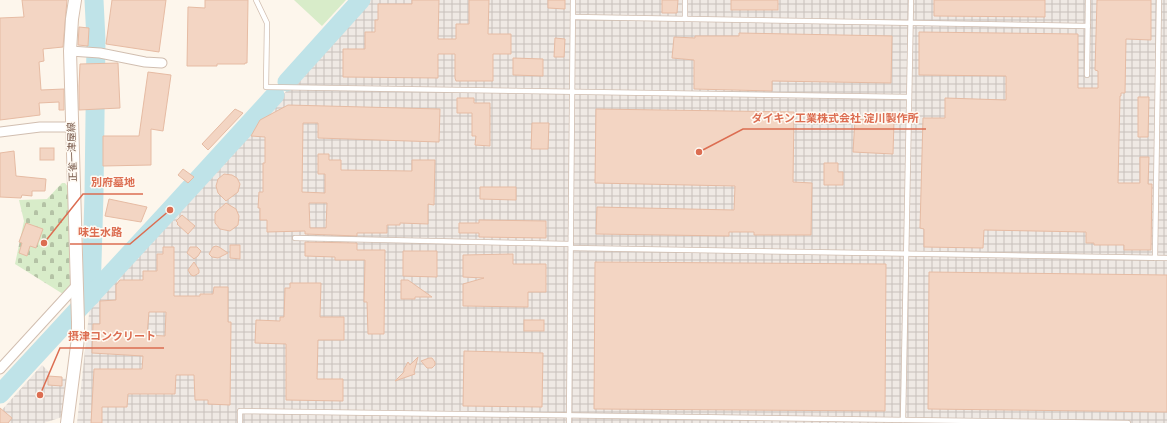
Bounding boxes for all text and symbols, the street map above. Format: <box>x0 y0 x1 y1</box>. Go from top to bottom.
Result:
callout: ダイキン工業株式会社 淀川製作所 <box>743 106 926 129</box>
text: ダイキン工業株式会社 淀川製作所 <box>751 110 919 126</box>
street label: 正雀一津屋線 <box>63 122 81 182</box>
callout: 別府墓地 <box>83 171 143 194</box>
text: 別府墓地 <box>91 174 135 190</box>
callout: 味生水路 <box>70 221 130 244</box>
text: 味生水路 <box>78 224 123 240</box>
callout: 摂津コンクリート <box>60 325 164 348</box>
text: 摂津コンクリート <box>68 328 156 344</box>

